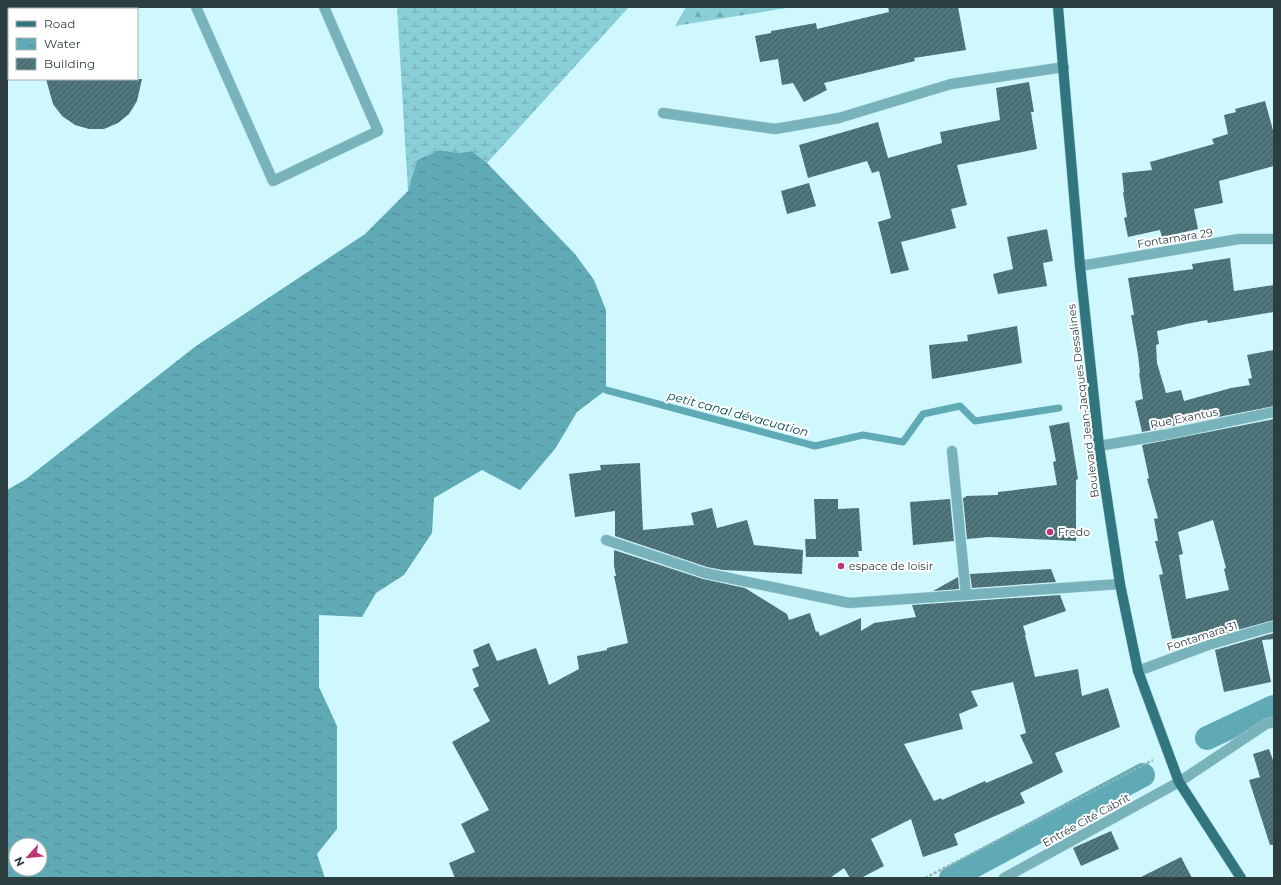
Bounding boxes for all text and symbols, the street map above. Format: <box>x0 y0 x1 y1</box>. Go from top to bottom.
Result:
legend <box>8 8 138 80</box>
text: Road <box>44 16 75 31</box>
text: Water <box>44 36 81 51</box>
text: Building <box>44 56 95 71</box>
street label: Fontamara 29 <box>1136 225 1214 251</box>
street label: Boulevard Jean-Jacques Dessalines <box>1064 303 1102 499</box>
water label: petit canal dévacuation <box>666 387 810 440</box>
street label: Rue Exantus <box>1149 404 1220 431</box>
place label: Fredo <box>1058 525 1090 539</box>
marker: Fredo <box>1045 527 1055 537</box>
place label: espace de loisir <box>849 559 933 573</box>
marker: espace de loisir <box>836 561 846 571</box>
street label: Fontamara 31 <box>1165 618 1239 654</box>
street label: Entrée Cité Cabrit <box>1040 790 1132 850</box>
north arrow <box>8 837 48 877</box>
text: N <box>11 854 27 869</box>

